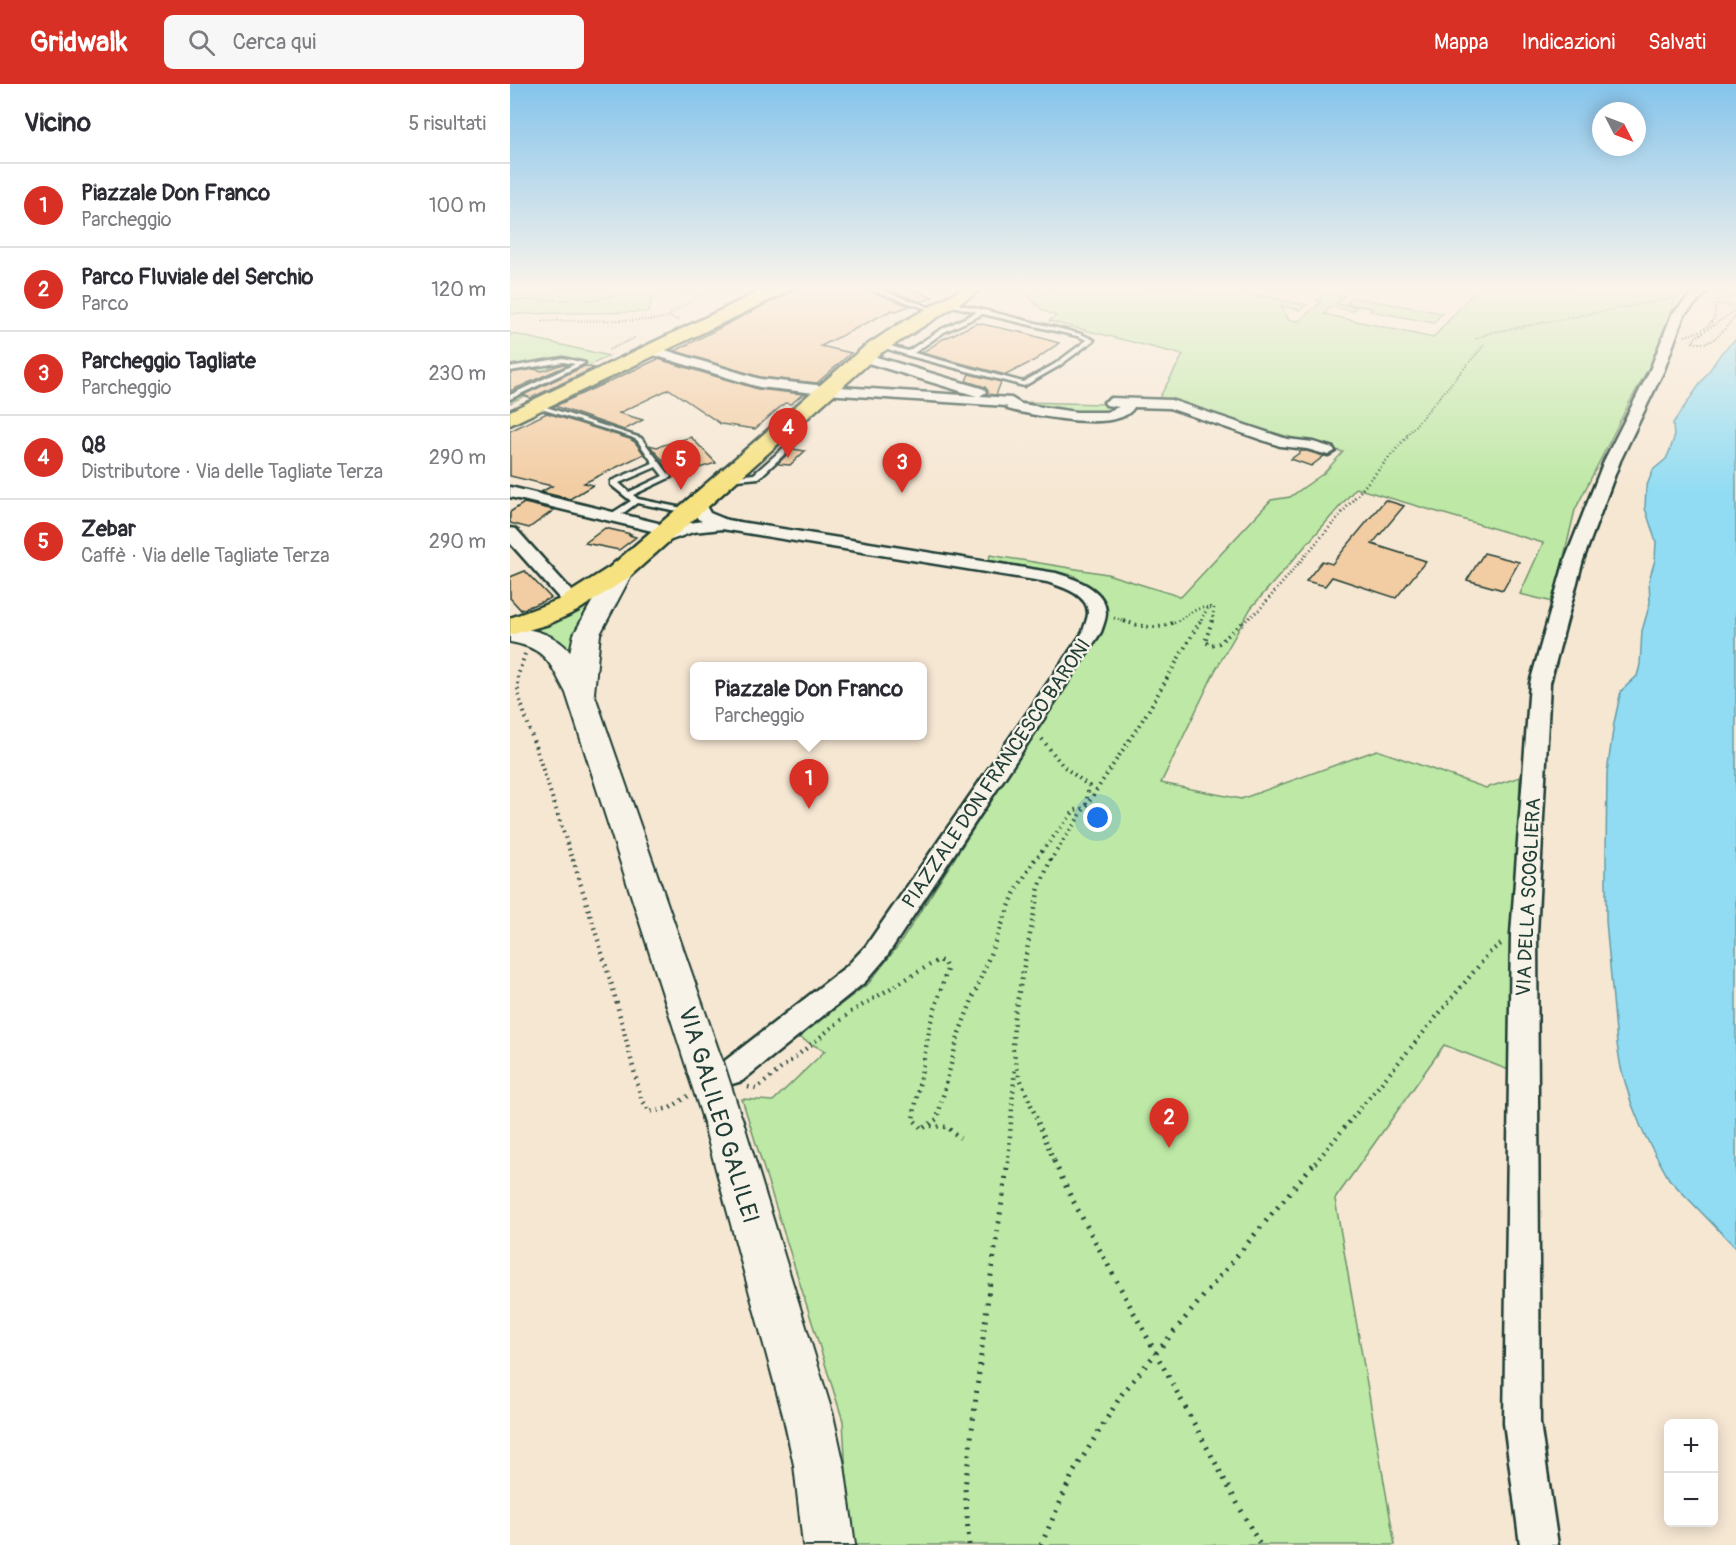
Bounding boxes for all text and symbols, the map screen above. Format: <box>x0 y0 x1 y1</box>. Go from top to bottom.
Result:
search box <box>164 15 584 69</box>
text: Gridwalk <box>30 25 128 60</box>
icon: search <box>185 26 218 59</box>
text: Cerca qui <box>233 28 316 56</box>
text: Mappa <box>1434 29 1489 56</box>
text: Indicazioni <box>1522 29 1615 56</box>
text: Salvati <box>1648 29 1706 56</box>
north arrow <box>1592 102 1646 156</box>
text: Vicino <box>24 107 91 139</box>
text: 5 risultati <box>408 111 486 136</box>
text: Piazzale Don Franco <box>81 179 270 207</box>
text: 1 <box>40 193 47 218</box>
text: 100 m <box>429 193 486 218</box>
text: Parcheggio <box>81 207 172 232</box>
text: Parco Fluviale del Serchio <box>81 263 313 291</box>
text: 2 <box>38 277 49 302</box>
text: 120 m <box>431 277 486 302</box>
text: Parco <box>81 291 129 316</box>
text: Parcheggio Tagliate <box>81 347 256 375</box>
text: 3 <box>38 361 49 386</box>
text: 230 m <box>429 361 486 386</box>
text: Parcheggio <box>81 375 172 400</box>
pin: 4 <box>768 408 808 458</box>
text: Q8 <box>81 431 106 459</box>
pin: 5 <box>662 440 700 490</box>
pin: 3 <box>882 444 922 493</box>
text: 4 <box>38 445 49 470</box>
text: 290 m <box>429 445 486 470</box>
text: Distributore · Via delle Tagliate Terza <box>81 459 383 484</box>
text: Zebar <box>81 515 136 543</box>
text: 5 <box>38 529 49 554</box>
text: 290 m <box>429 529 486 554</box>
text: Caffè · Via delle Tagliate Terza <box>81 543 329 568</box>
street label: PIAZZALE DON FRANCESCO BARONI <box>897 634 1096 913</box>
popup <box>690 662 927 740</box>
text: Piazzale Don Franco <box>714 675 903 703</box>
text: Parcheggio <box>714 703 804 728</box>
pin: 1 <box>790 760 828 809</box>
street label: VIA DELLA SCOGLIERA <box>1511 797 1546 997</box>
your location <box>1083 803 1112 832</box>
street label: VIA GALILEO GALILEI <box>672 1003 765 1227</box>
pin: 2 <box>1150 1098 1188 1148</box>
map controls <box>1664 1419 1718 1527</box>
button: + <box>1664 1419 1718 1473</box>
button: − <box>1664 1473 1718 1527</box>

